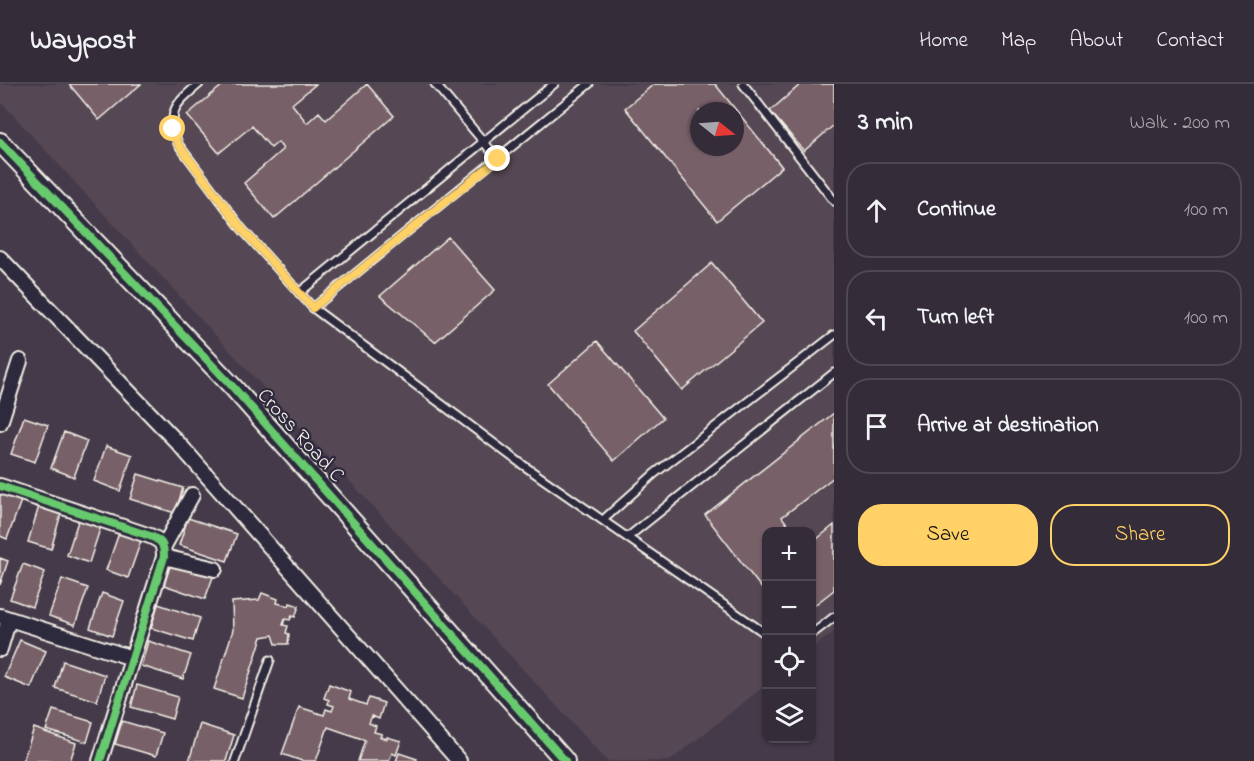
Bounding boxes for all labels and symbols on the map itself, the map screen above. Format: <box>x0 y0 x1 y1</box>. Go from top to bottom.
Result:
north arrow <box>690 102 744 156</box>
route start <box>159 115 185 141</box>
route end <box>484 145 510 171</box>
street label: Cross Road C <box>249 382 351 490</box>

